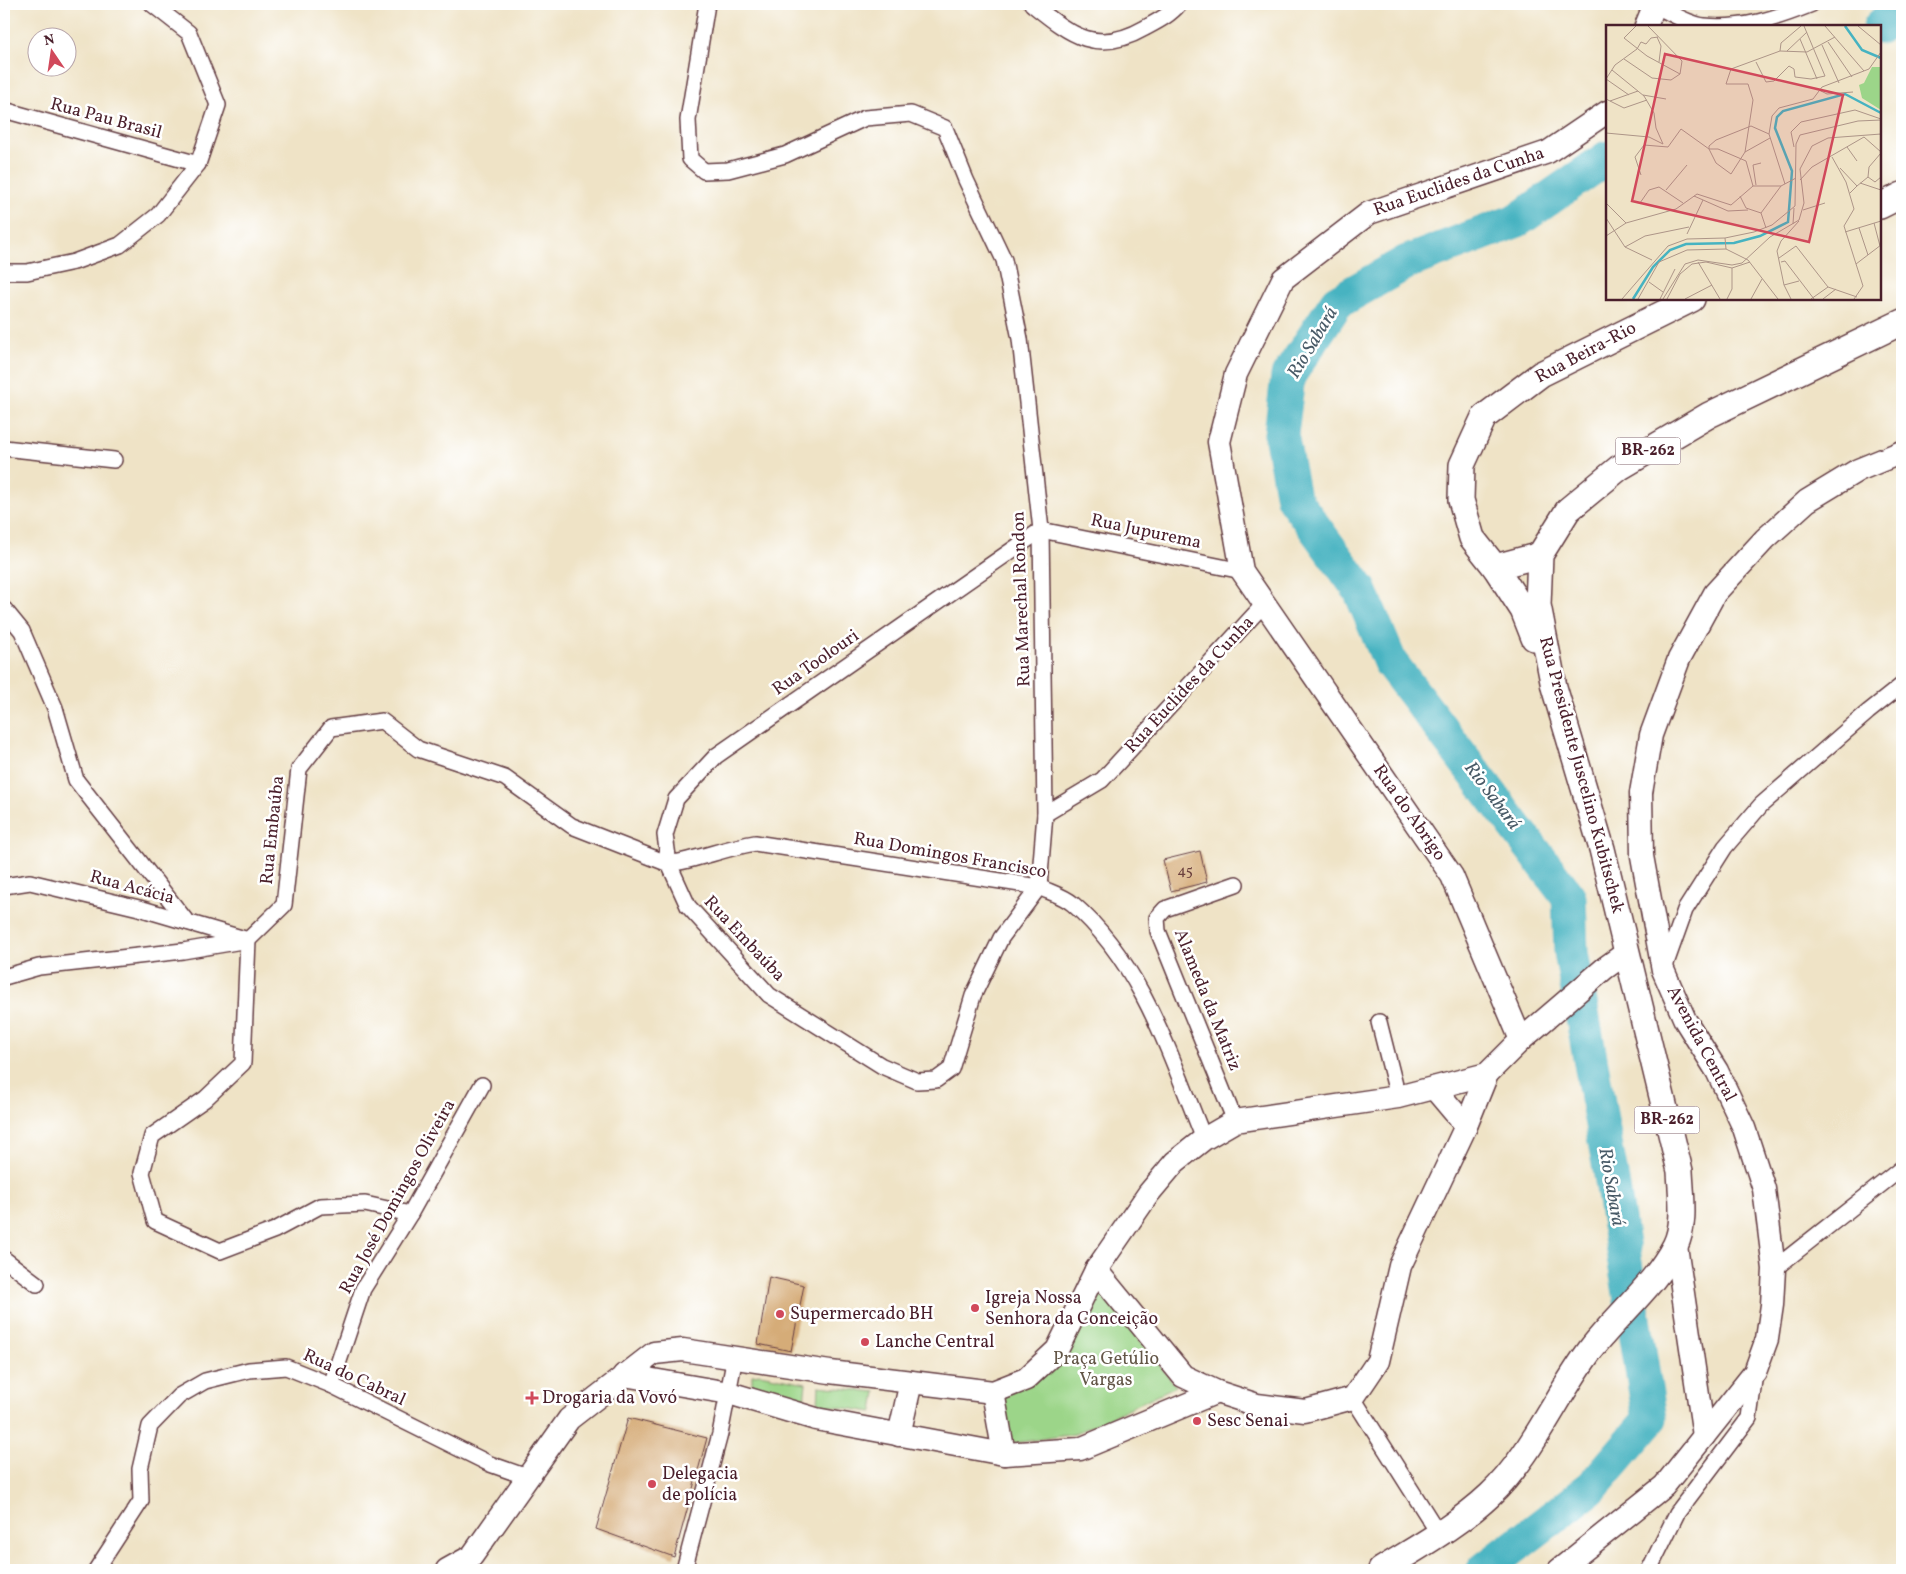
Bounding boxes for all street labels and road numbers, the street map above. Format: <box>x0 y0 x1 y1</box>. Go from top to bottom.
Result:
street label: Rua Pau Brasil <box>47 92 165 146</box>
street label: Rua Euclides da Cunha <box>1370 141 1548 223</box>
street label: Rua Beira-Rio <box>1531 316 1641 390</box>
road number: BR-262 <box>1616 438 1680 464</box>
street label: Rua Jupurema <box>1088 508 1204 556</box>
street label: Rua Marechal Rondon <box>1006 510 1038 687</box>
street label: Rua Euclides da Cunha <box>1120 611 1260 759</box>
street label: Rua Toolouri <box>768 624 864 702</box>
street label: Rua Presidente Juscelino Kubitschek <box>1532 634 1630 916</box>
street label: Rua do Abrigo <box>1366 760 1452 866</box>
street label: Rua Embaúba <box>255 774 291 886</box>
street label: Rua Domingos Francisco <box>852 827 1048 885</box>
street label: Rua Acácia <box>87 865 177 911</box>
street label: Rua Embaúba <box>697 890 791 988</box>
street label: Alameda da Matriz <box>1167 925 1247 1075</box>
street label: Avenida Central <box>1660 982 1742 1106</box>
street label: Rua José Domingos Oliveira <box>334 1095 462 1299</box>
road number: BR-262 <box>1634 1106 1700 1134</box>
street label: Rua do Cabral <box>299 1343 409 1413</box>

